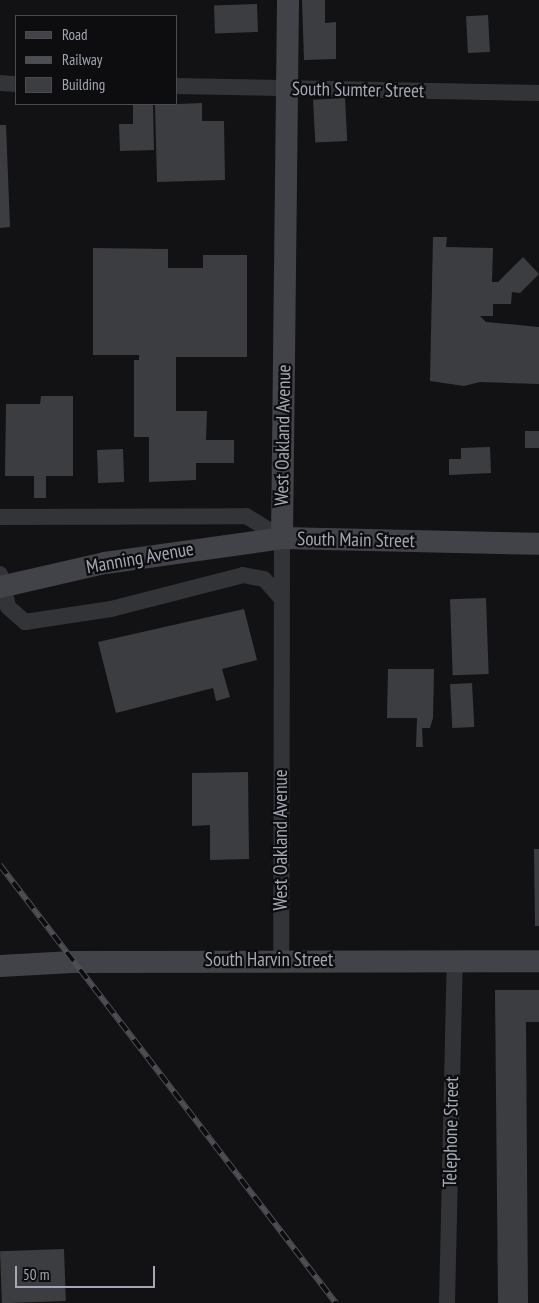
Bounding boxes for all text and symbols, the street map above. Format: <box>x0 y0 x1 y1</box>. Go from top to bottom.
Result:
legend <box>15 15 178 105</box>
text: Road <box>62 25 88 44</box>
text: Railway <box>62 50 102 69</box>
text: Building <box>62 75 105 94</box>
street label: South Sumter Street <box>292 77 424 103</box>
street label: West Oakland Avenue <box>270 364 296 506</box>
street label: South Main Street <box>297 528 415 552</box>
street label: Manning Avenue <box>84 537 196 579</box>
street label: West Oakland Avenue <box>270 769 292 911</box>
street label: South Harvin Street <box>205 949 333 971</box>
street label: Telephone Street <box>439 1076 463 1188</box>
scale bar <box>18 1256 158 1288</box>
text: 50 m <box>23 1265 49 1284</box>

